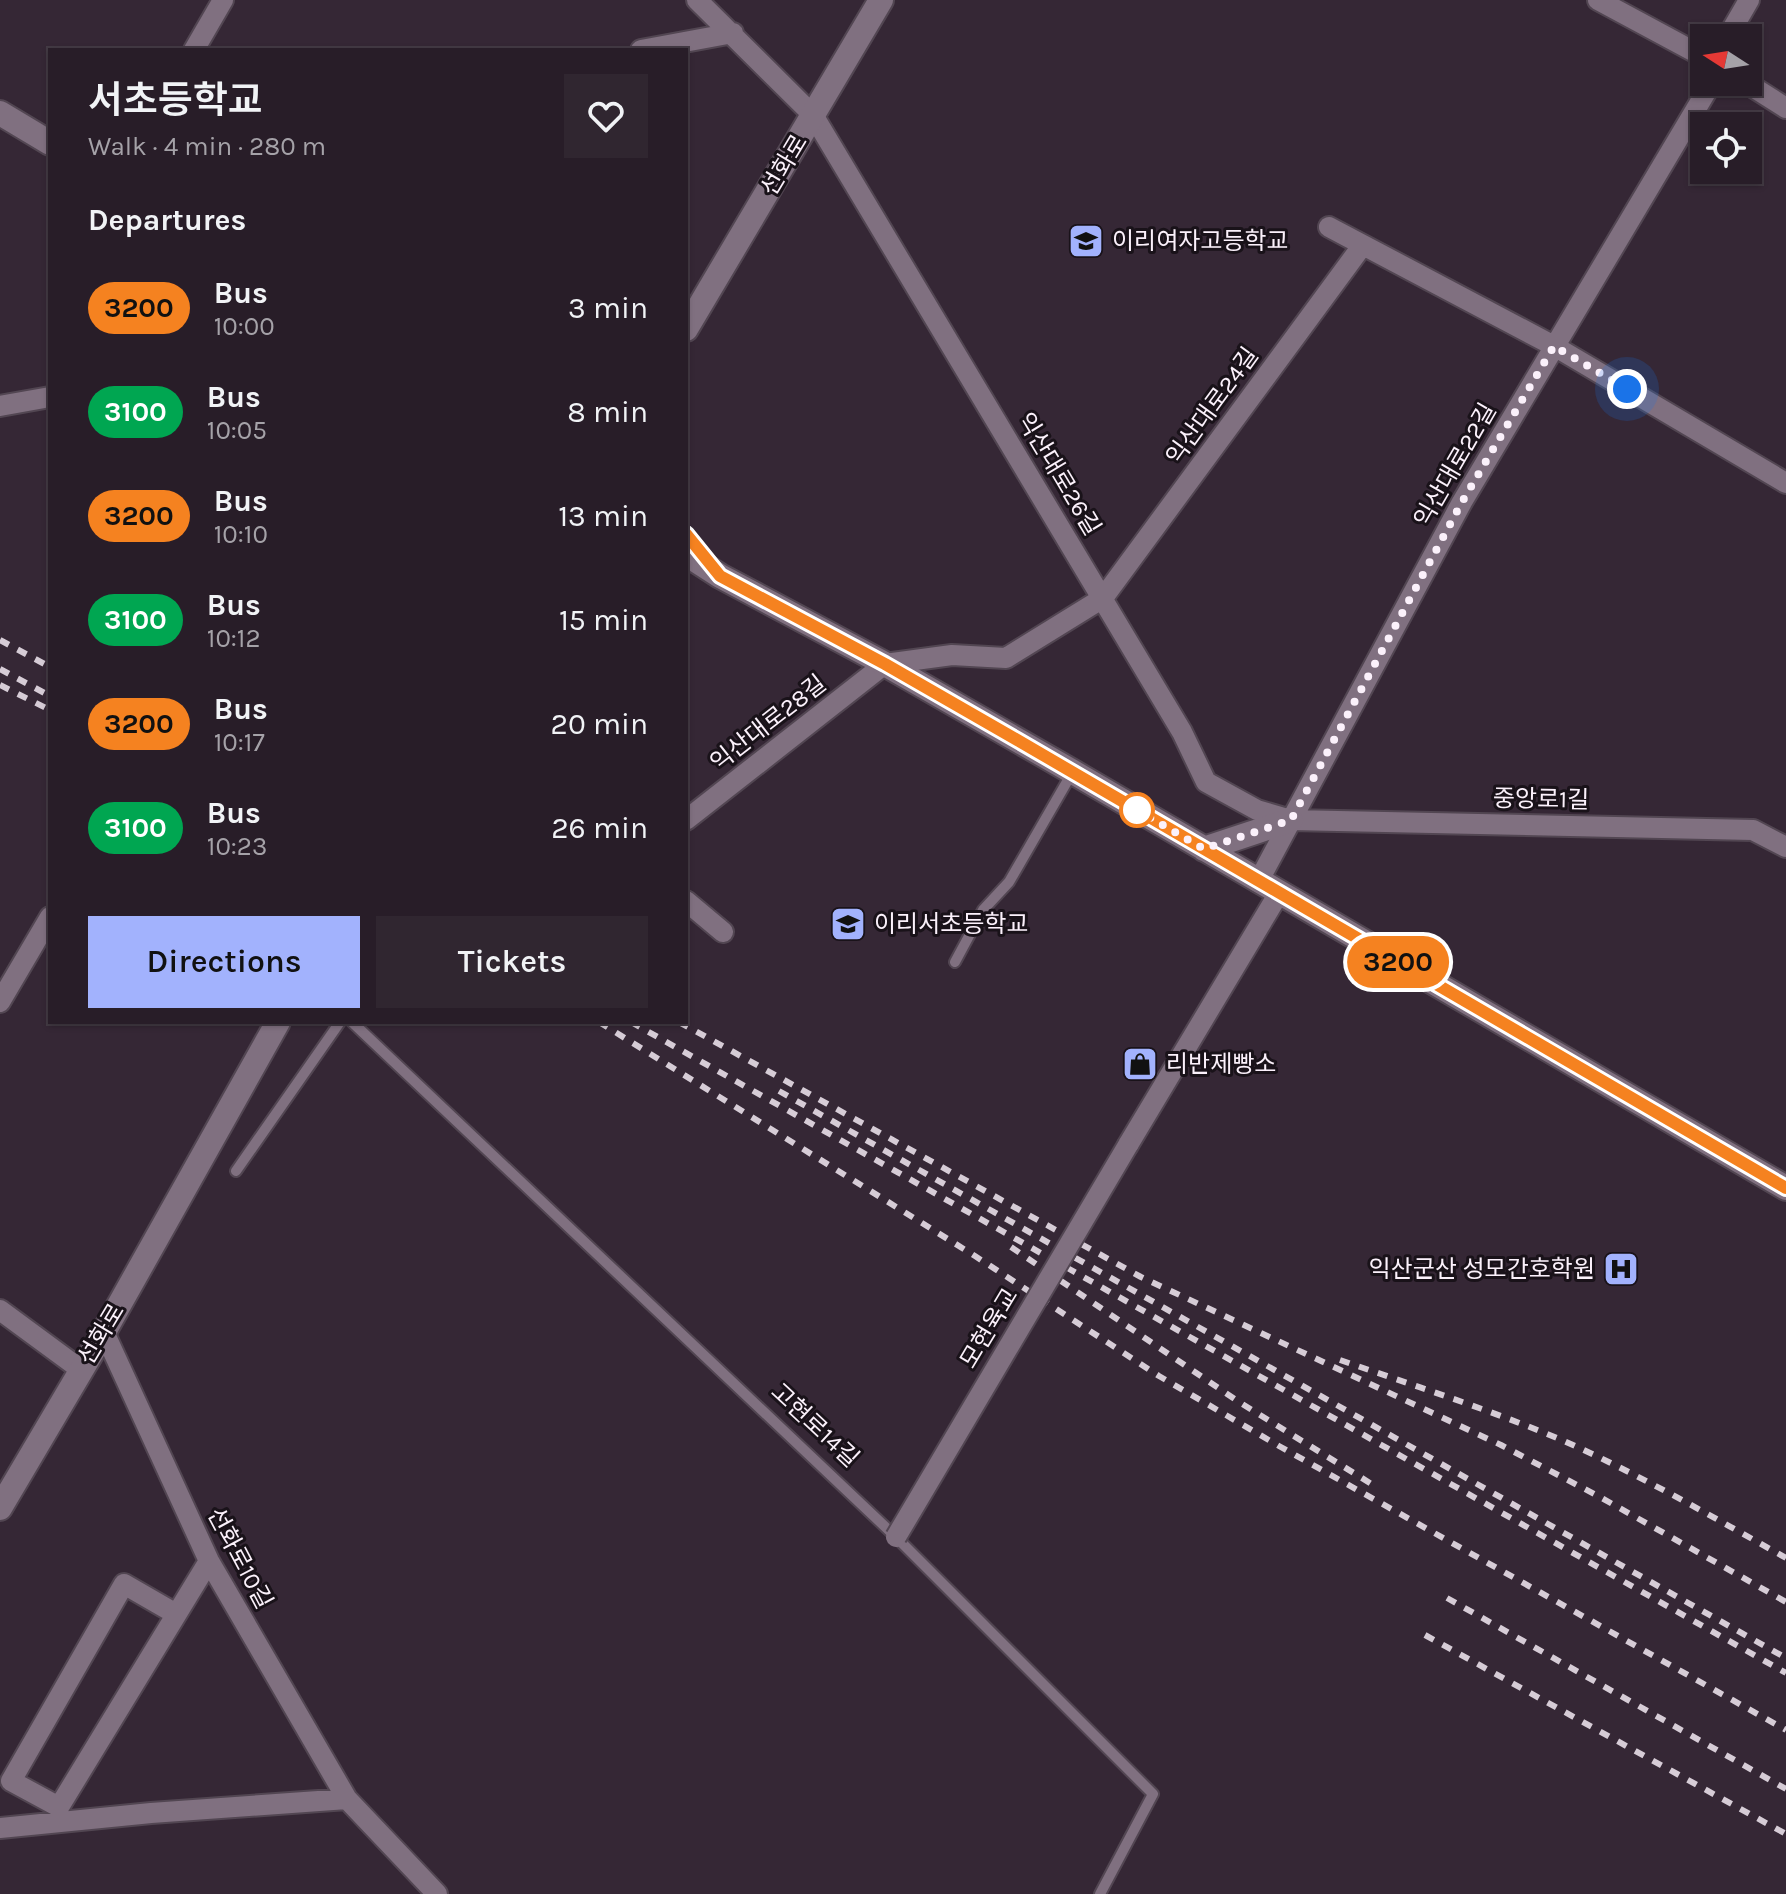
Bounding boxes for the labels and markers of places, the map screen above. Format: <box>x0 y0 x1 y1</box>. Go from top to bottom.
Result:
school or university icon: 이리여자고등학교 <box>1067 222 1105 260</box>
place label: 이리여자고등학교 <box>1112 227 1289 255</box>
unlabelled marker <box>1120 793 1154 827</box>
school or university icon: 이리서초등학교 <box>829 905 867 943</box>
place label: 이리서초등학교 <box>874 910 1029 938</box>
shop icon: 리반제빵소 <box>1121 1045 1159 1083</box>
place label: 리반제빵소 <box>1166 1050 1276 1078</box>
hospital icon: 익산군산 성모간호학원 <box>1602 1250 1640 1288</box>
place label: 익산군산 성모간호학원 <box>1369 1255 1595 1283</box>

